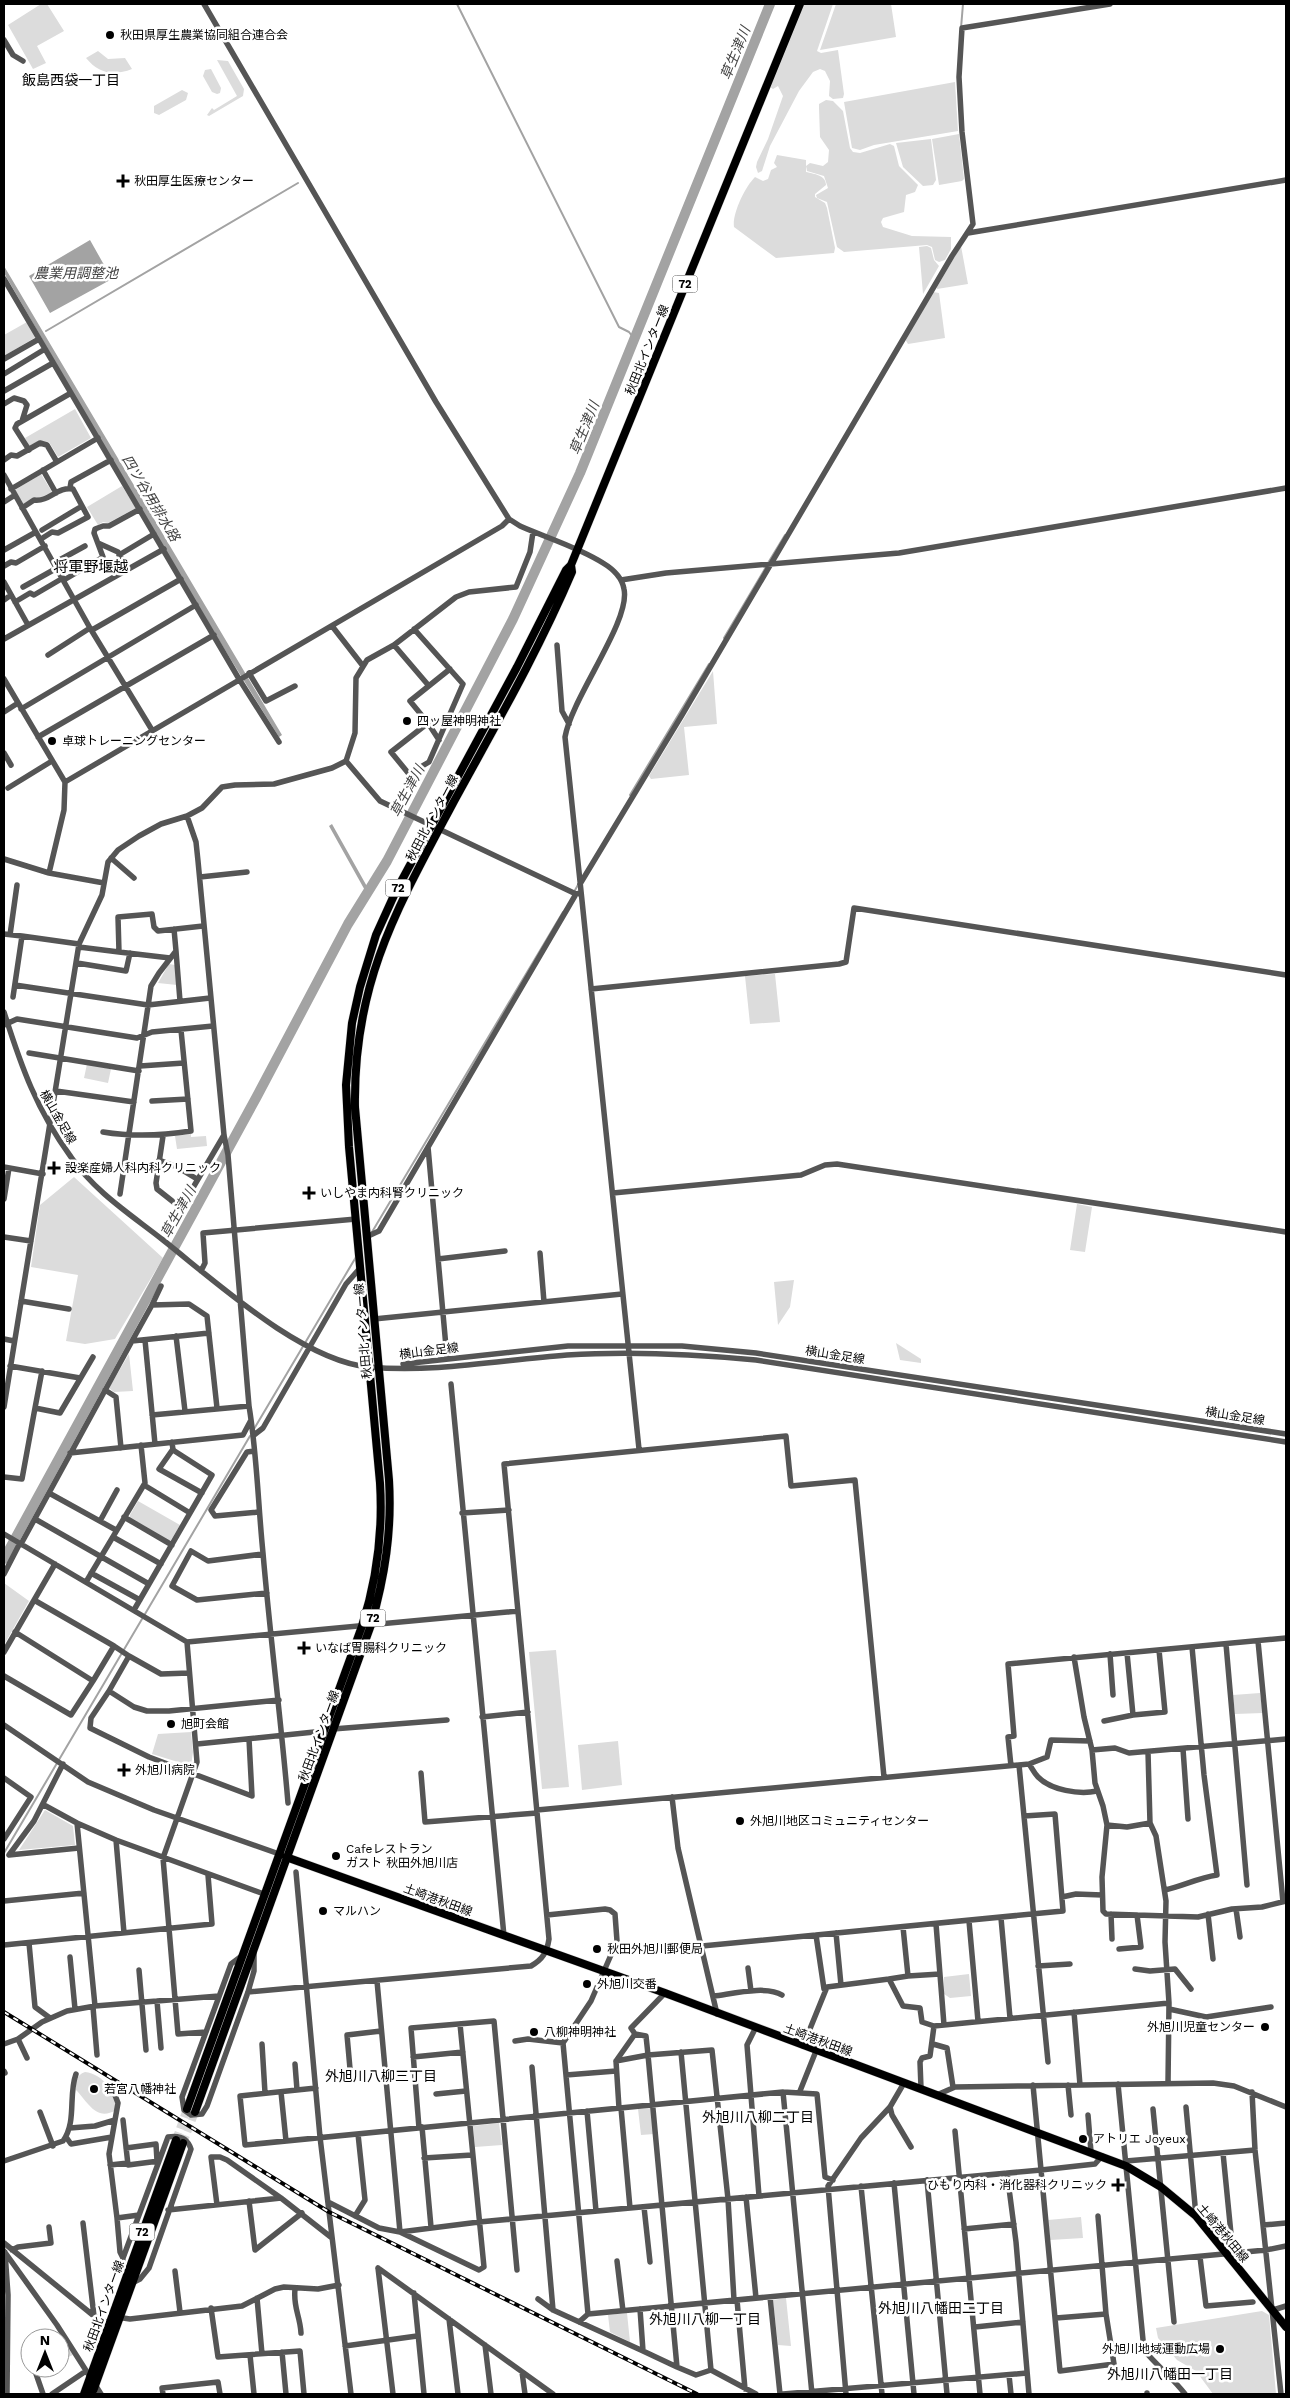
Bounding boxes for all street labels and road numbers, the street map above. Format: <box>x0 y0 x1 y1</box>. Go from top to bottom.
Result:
road number: 72 <box>672 276 698 292</box>
street label: 秋田北インター線 <box>623 303 671 397</box>
street label: 秋田北インター線 <box>403 772 461 864</box>
road number: 72 <box>386 880 410 896</box>
street label: 横山金足線 <box>37 1088 79 1146</box>
street label: 秋田北インター線 <box>352 1283 374 1379</box>
street label: 横山金足線 <box>398 1340 460 1362</box>
street label: 横山金足線 <box>804 1343 866 1367</box>
street label: 横山金足線 <box>1204 1404 1266 1428</box>
road number: 72 <box>360 1610 386 1626</box>
street label: 秋田北インター線 <box>296 1688 342 1784</box>
street label: 土崎港秋田線 <box>402 1881 474 1919</box>
street label: 土崎港秋田線 <box>782 2021 854 2059</box>
street label: 土崎港秋田線 <box>1194 2201 1252 2265</box>
road number: 72 <box>130 2224 154 2240</box>
street label: 秋田北インター線 <box>81 2258 127 2354</box>

